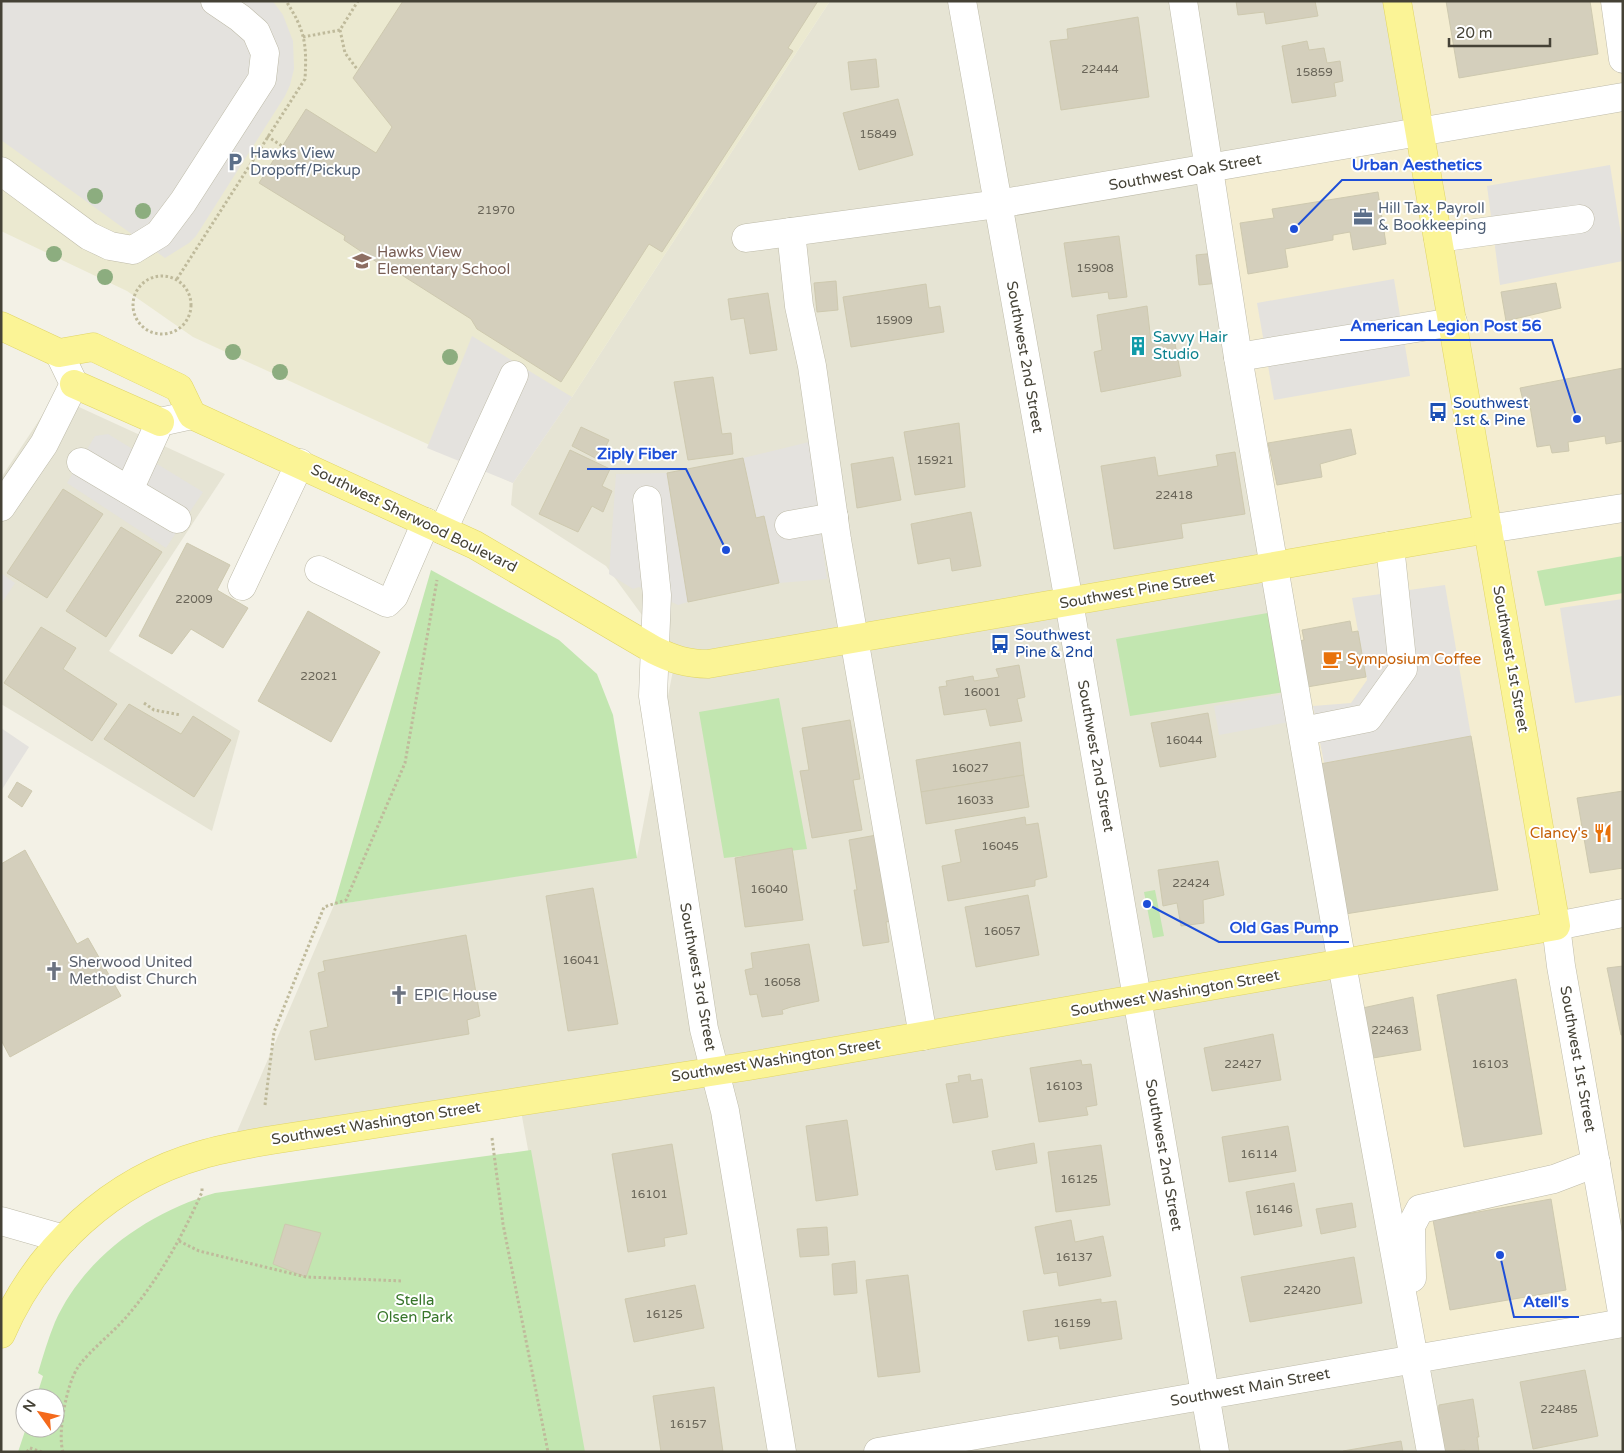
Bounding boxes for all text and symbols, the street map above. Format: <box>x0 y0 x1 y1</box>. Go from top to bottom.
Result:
scale bar <box>1449 15 1550 47</box>
text: 20 m <box>1456 24 1493 42</box>
house number: 22444 <box>1081 62 1119 76</box>
house number: 15859 <box>1295 65 1333 79</box>
house number: 15849 <box>859 127 897 141</box>
place label: Hawks View Dropoff/Pickup <box>250 144 361 179</box>
callout: Urban Aesthetics <box>1342 149 1492 180</box>
street label: Southwest Oak Street <box>1107 150 1263 194</box>
parking icon: Hawks View Dropoff/Pickup <box>224 151 246 173</box>
text: Urban Aesthetics <box>1352 155 1483 175</box>
place label: Hill Tax, Payroll & Bookkeeping <box>1378 199 1486 234</box>
house number: 21970 <box>477 203 515 217</box>
office icon: Hill Tax, Payroll & Bookkeeping <box>1352 206 1374 228</box>
place label: Hawks View Elementary School <box>377 243 510 278</box>
school or university icon: Hawks View Elementary School <box>351 250 373 272</box>
house number: 15908 <box>1076 261 1114 275</box>
street label: Southwest 2nd Street <box>1003 280 1047 435</box>
callout: American Legion Post 56 <box>1340 309 1552 340</box>
house number: 15909 <box>875 313 913 327</box>
text: American Legion Post 56 <box>1350 316 1542 336</box>
place label: Savvy Hair Studio <box>1153 328 1228 363</box>
building icon: Savvy Hair Studio <box>1127 335 1149 357</box>
place label: Southwest 1st & Pine <box>1453 394 1529 429</box>
bus stop icon: Southwest 1st & Pine <box>1427 401 1449 423</box>
callout: Ziply Fiber <box>587 438 686 469</box>
text: Ziply Fiber <box>597 444 678 464</box>
house number: 15921 <box>916 453 954 467</box>
street label: Southwest Sherwood Boulevard <box>308 460 520 576</box>
house number: 22418 <box>1155 488 1193 502</box>
street label: Southwest Pine Street <box>1058 567 1216 613</box>
street label: Southwest 1st Street <box>1489 584 1533 734</box>
house number: 22009 <box>175 592 213 606</box>
place label: Southwest Pine & 2nd <box>1015 626 1093 661</box>
bus stop icon: Southwest Pine & 2nd <box>989 633 1011 655</box>
cafe icon: Symposium Coffee <box>1321 648 1343 670</box>
place label: Symposium Coffee <box>1347 650 1481 668</box>
house number: 22021 <box>300 669 338 683</box>
street label: Southwest 2nd Street <box>1074 679 1118 834</box>
house number: 16001 <box>963 685 1001 699</box>
house number: 16044 <box>1165 733 1203 747</box>
house number: 16027 <box>951 761 989 775</box>
house number: 16033 <box>956 793 994 807</box>
restaurant icon: Clancy's <box>1592 822 1614 844</box>
place label: Clancy's <box>1530 824 1588 842</box>
house number: 16045 <box>981 839 1019 853</box>
house number: 22424 <box>1172 876 1210 890</box>
house number: 16040 <box>750 882 788 896</box>
street label: Southwest 3rd Street <box>676 901 720 1053</box>
callout: Old Gas Pump <box>1219 911 1349 942</box>
text: Old Gas Pump <box>1229 918 1339 938</box>
house number: 16057 <box>983 924 1021 938</box>
place label: Sherwood United Methodist Church <box>69 953 197 988</box>
house number: 16041 <box>562 953 600 967</box>
church icon: Sherwood United Methodist Church <box>43 960 65 982</box>
street label: Southwest Washington Street <box>1069 966 1281 1020</box>
house number: 16058 <box>763 975 801 989</box>
church icon: EPIC House <box>388 984 410 1006</box>
street label: Southwest 1st Street <box>1556 984 1600 1134</box>
place label: EPIC House <box>414 986 497 1004</box>
house number: 22463 <box>1371 1023 1409 1037</box>
street label: Southwest Washington Street <box>670 1035 882 1085</box>
house number: 22427 <box>1224 1057 1262 1071</box>
house number: 16103 <box>1471 1057 1509 1071</box>
street label: Southwest 2nd Street <box>1142 1078 1186 1233</box>
house number: 16103 <box>1045 1079 1083 1093</box>
street label: Southwest Washington Street <box>270 1098 482 1148</box>
house number: 16114 <box>1240 1147 1278 1161</box>
house number: 16125 <box>1060 1172 1098 1186</box>
house number: 16101 <box>630 1187 668 1201</box>
house number: 16146 <box>1255 1202 1293 1216</box>
house number: 16137 <box>1055 1250 1093 1264</box>
house number: 22420 <box>1283 1283 1321 1297</box>
callout: Atell's <box>1514 1286 1579 1317</box>
park label: Stella Olsen Park <box>377 1291 453 1326</box>
text: Atell's <box>1523 1292 1569 1312</box>
house number: 16125 <box>645 1307 683 1321</box>
house number: 16159 <box>1053 1316 1091 1330</box>
street label: Southwest Main Street <box>1169 1364 1332 1410</box>
north arrow <box>15 1388 65 1438</box>
text: N <box>19 1397 40 1416</box>
house number: 22485 <box>1540 1402 1578 1416</box>
house number: 16157 <box>669 1417 707 1431</box>

